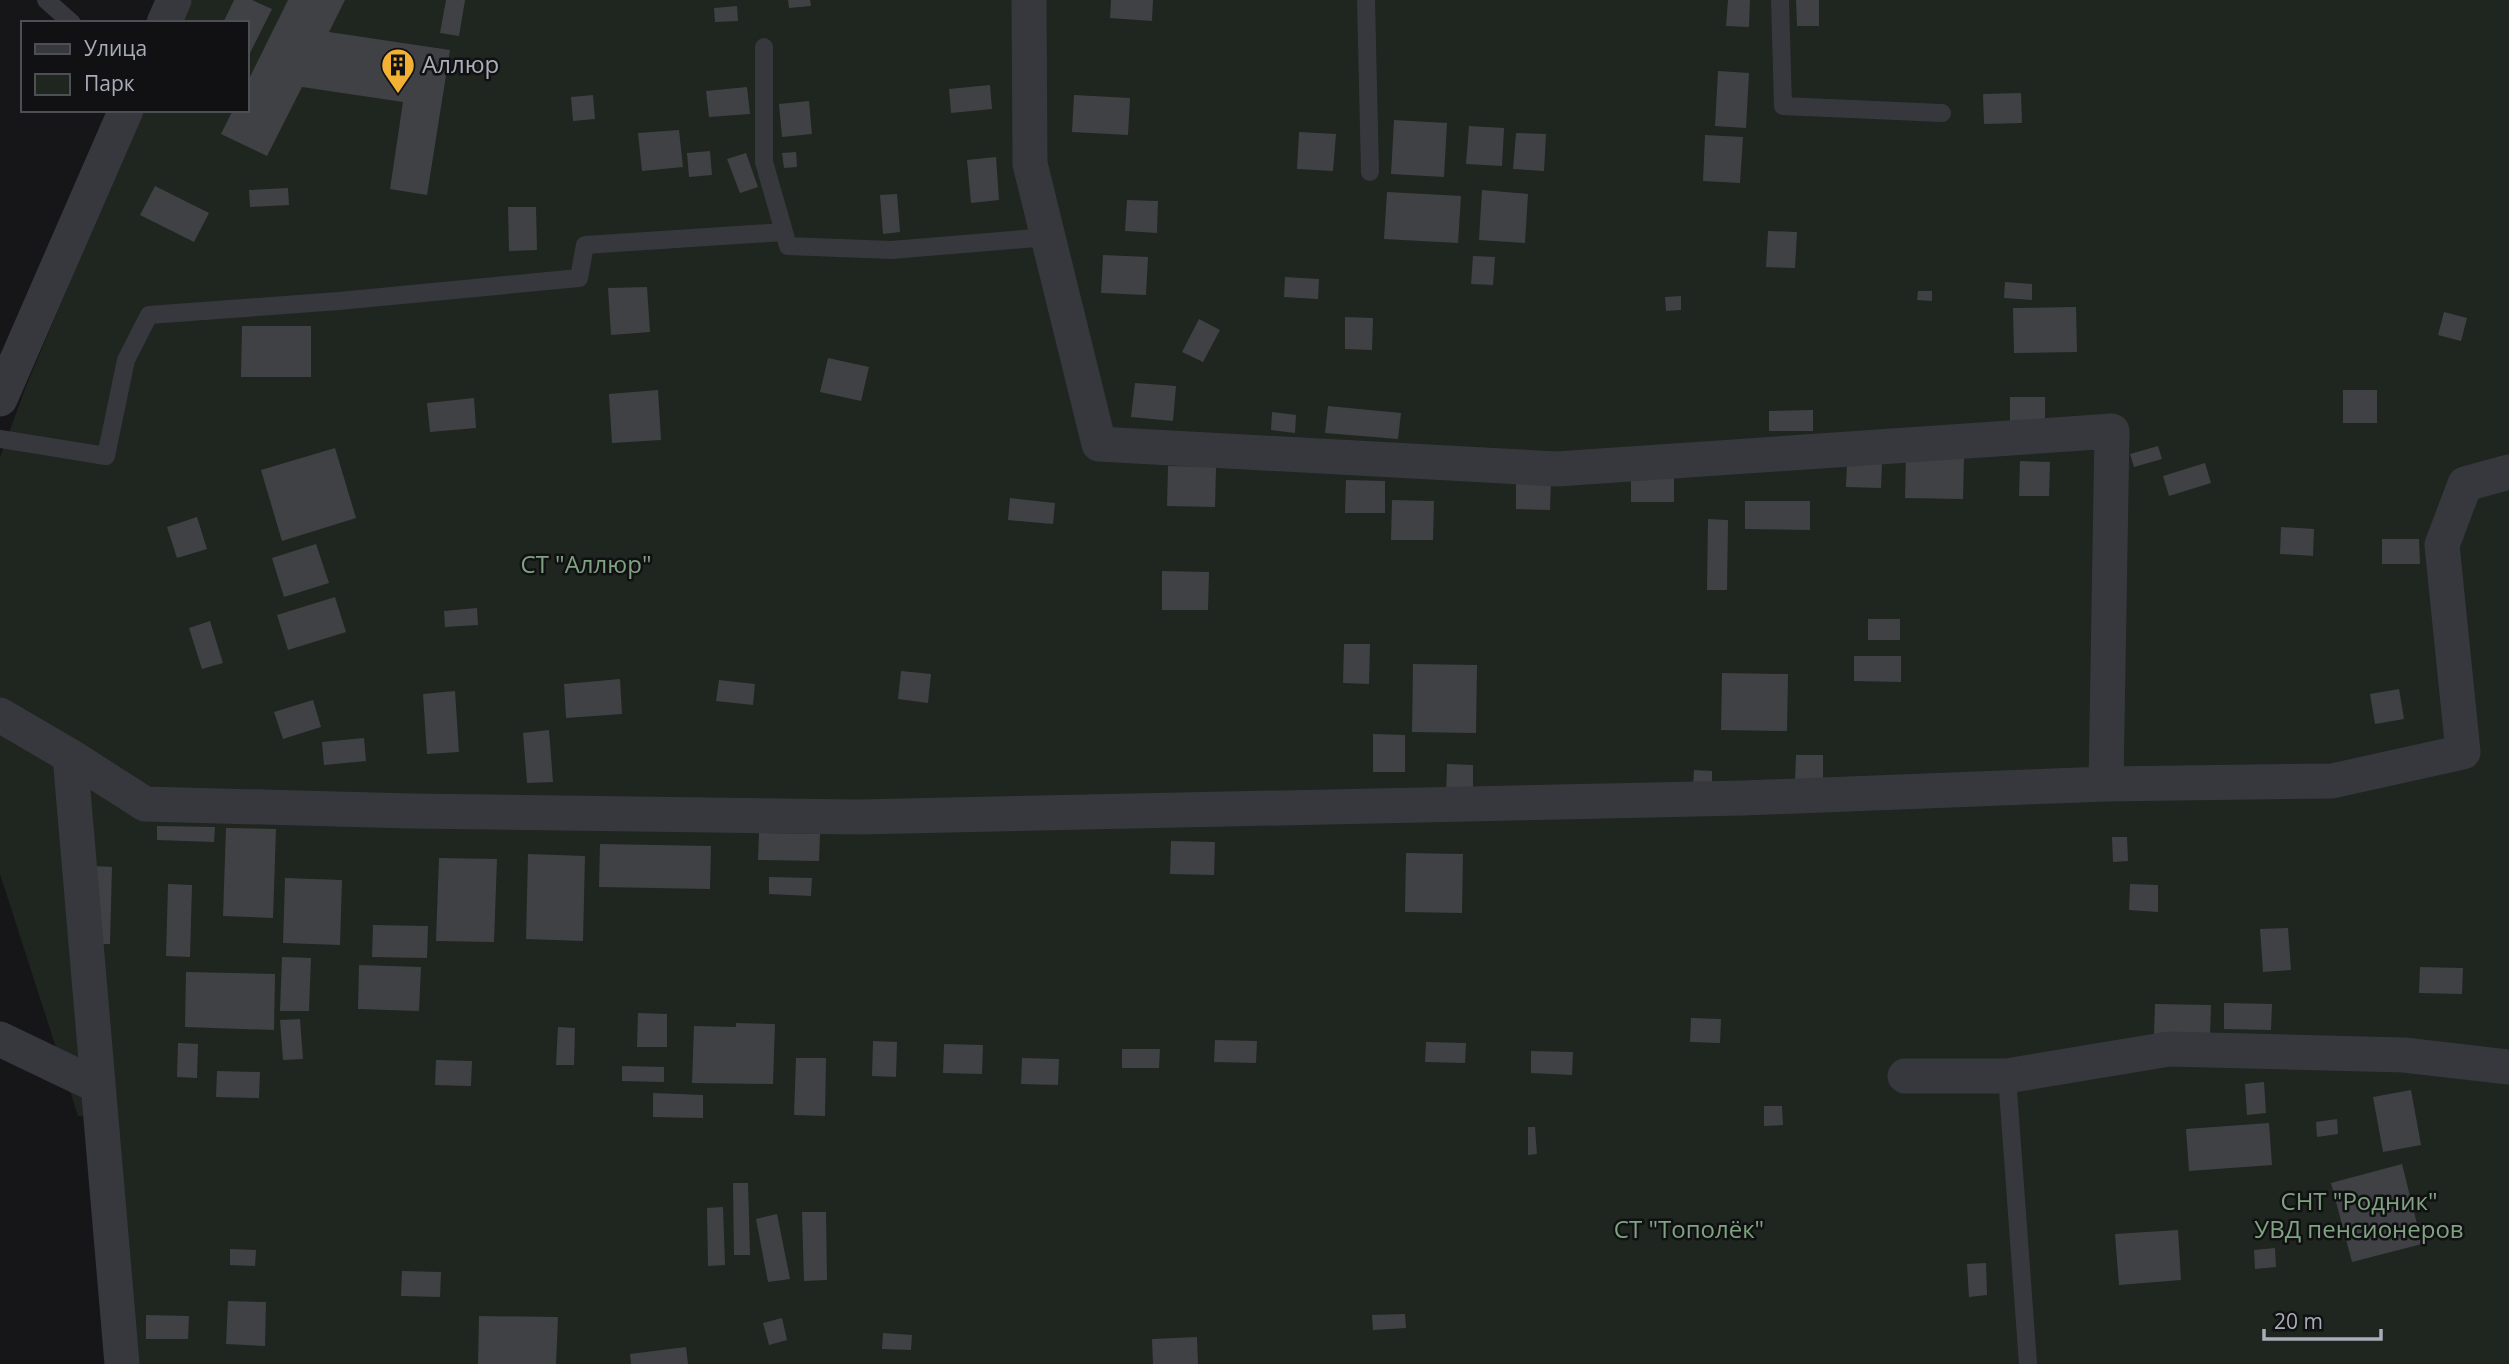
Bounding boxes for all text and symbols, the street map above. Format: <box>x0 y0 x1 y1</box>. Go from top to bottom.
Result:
legend <box>21 21 248 112</box>
text: Улица <box>84 34 147 62</box>
building icon: Аллюр <box>379 46 417 95</box>
place label: Аллюр <box>422 47 499 80</box>
text: Парк <box>84 69 135 97</box>
park label: СТ "Аллюр" <box>521 547 651 580</box>
park label: СНТ "Родник" УВД пенсионеров <box>2254 1184 2464 1245</box>
park label: СТ "Тополёк" <box>1614 1212 1764 1245</box>
scale bar <box>2264 1298 2381 1342</box>
text: 20 m <box>2274 1307 2323 1335</box>

